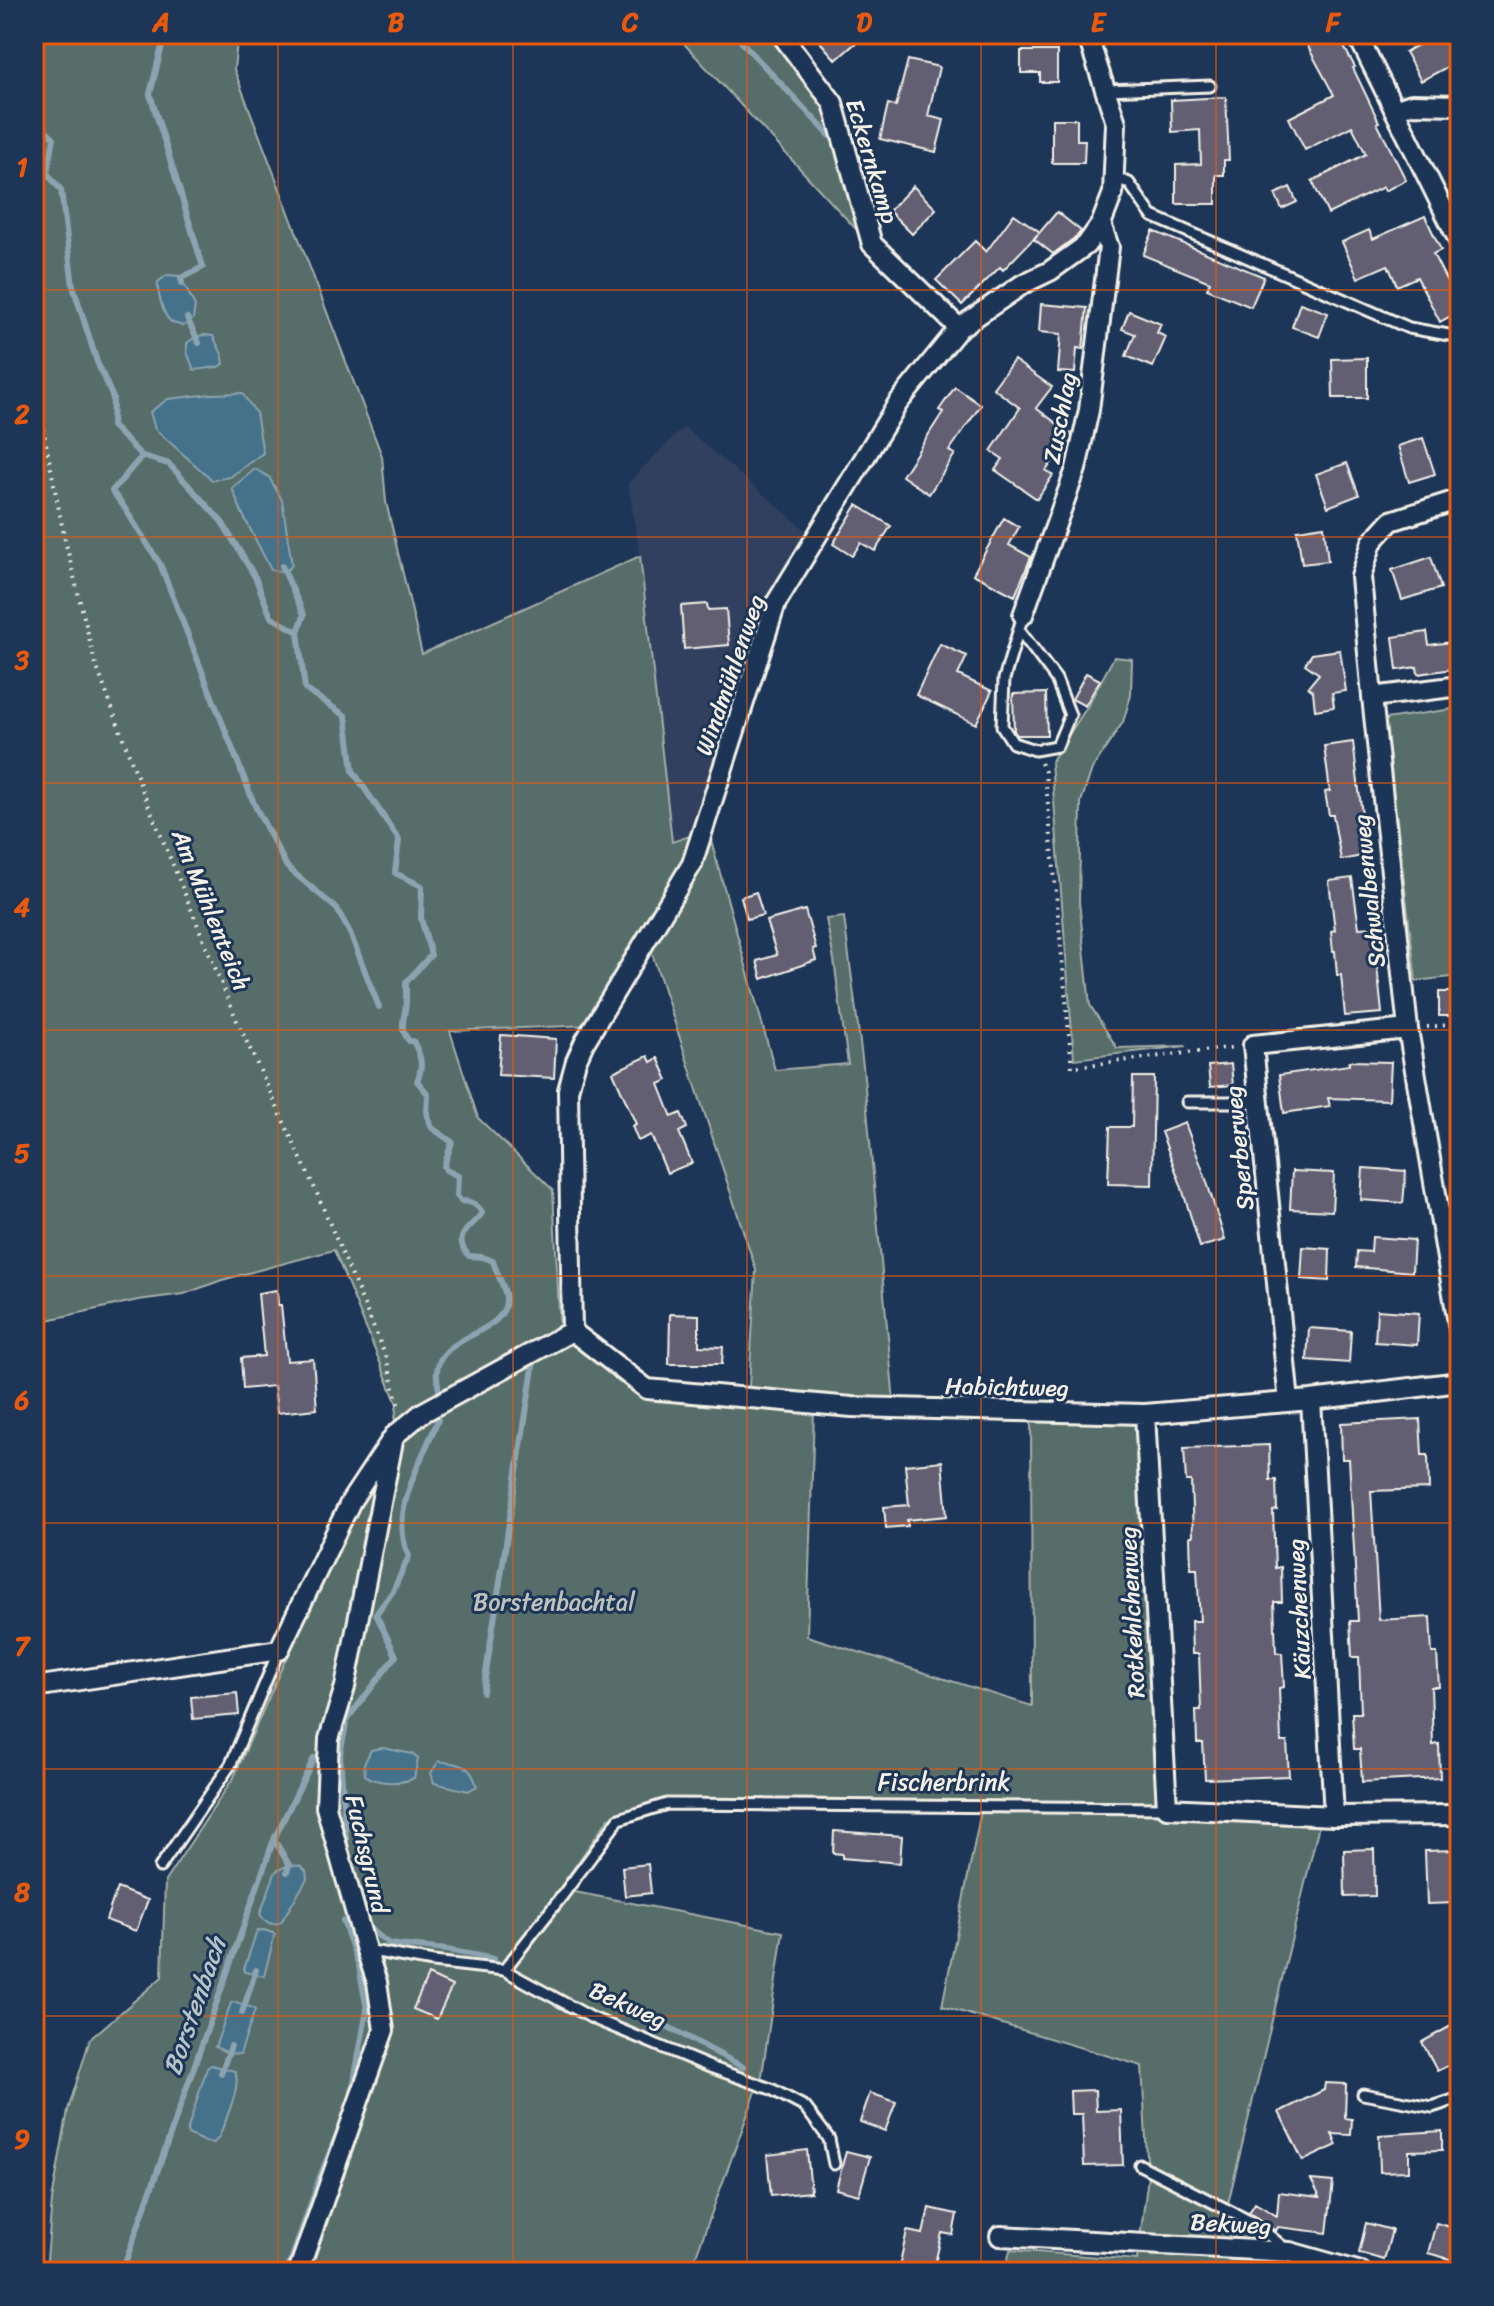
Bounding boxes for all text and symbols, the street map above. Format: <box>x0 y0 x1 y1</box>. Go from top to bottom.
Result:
text: A <box>151 0 170 45</box>
text: B <box>388 0 405 45</box>
text: C <box>621 0 639 45</box>
text: D <box>856 0 872 45</box>
text: E <box>1091 0 1108 45</box>
text: F <box>1325 0 1342 45</box>
street label: Eckernkamp <box>833 93 911 229</box>
text: 1 <box>16 144 28 190</box>
street label: Zuschlag <box>1031 369 1089 467</box>
text: 2 <box>13 391 30 437</box>
street label: Windmühlenweg <box>683 589 777 761</box>
text: 3 <box>14 637 30 683</box>
street label: Schwalbenweg <box>1340 812 1398 970</box>
street label: Am Mühlenteich <box>159 822 263 997</box>
text: 4 <box>14 884 30 930</box>
street label: Sperberweg <box>1212 1084 1266 1212</box>
text: 5 <box>14 1130 30 1176</box>
street label: Habichtweg <box>945 1365 1069 1409</box>
text: 6 <box>14 1377 30 1423</box>
street label: Rotkehlchenweg <box>1107 1525 1157 1699</box>
street label: Käuzchenweg <box>1274 1537 1324 1681</box>
park label: Borstenbachtal <box>473 1581 636 1623</box>
text: 7 <box>15 1623 32 1669</box>
street label: Fischerbrink <box>878 1761 1010 1803</box>
street label: Fuchsgrund <box>333 1790 402 1920</box>
text: 8 <box>13 1869 30 1915</box>
water label: Borstenbach <box>149 1928 240 2081</box>
street label: Bekweg <box>582 1969 674 2041</box>
text: 9 <box>14 2116 30 2162</box>
street label: Bekweg <box>1189 2201 1273 2247</box>

